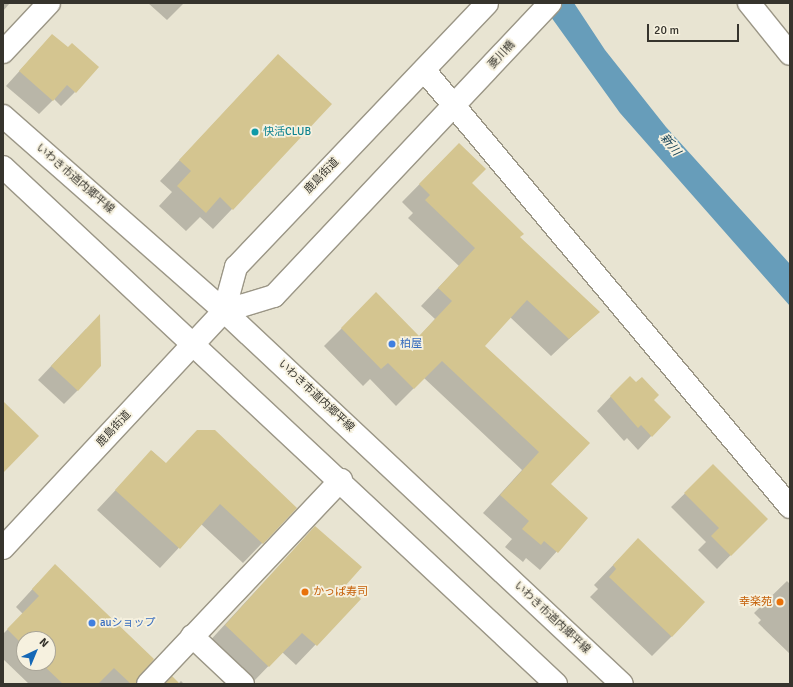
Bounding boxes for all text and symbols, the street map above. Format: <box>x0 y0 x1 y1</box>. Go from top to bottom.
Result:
scale bar <box>649 16 741 42</box>
text: 20 m <box>654 23 679 38</box>
street label: 菱川橋 <box>486 38 518 72</box>
place label: 快活CLUB <box>263 125 311 139</box>
marker: 快活CLUB <box>250 127 260 137</box>
water label: 新川 <box>657 131 683 159</box>
street label: いわき市道内郷平線 <box>33 142 117 216</box>
street label: 鹿島街道 <box>302 156 342 196</box>
place label: 柏屋 <box>400 337 422 351</box>
marker: 柏屋 <box>387 339 397 349</box>
street label: いわき市道内郷平線 <box>275 357 357 435</box>
street label: 鹿島街道 <box>94 408 134 450</box>
street label: いわき市道内郷平線 <box>511 579 593 657</box>
place label: かっぱ寿司 <box>313 585 368 599</box>
marker: かっぱ寿司 <box>300 587 310 597</box>
place label: 幸楽苑 <box>739 595 772 609</box>
marker: 幸楽苑 <box>775 597 785 607</box>
place label: auショップ <box>100 616 156 630</box>
marker: auショップ <box>87 618 97 628</box>
north arrow <box>16 631 56 671</box>
text: N <box>37 635 51 650</box>

